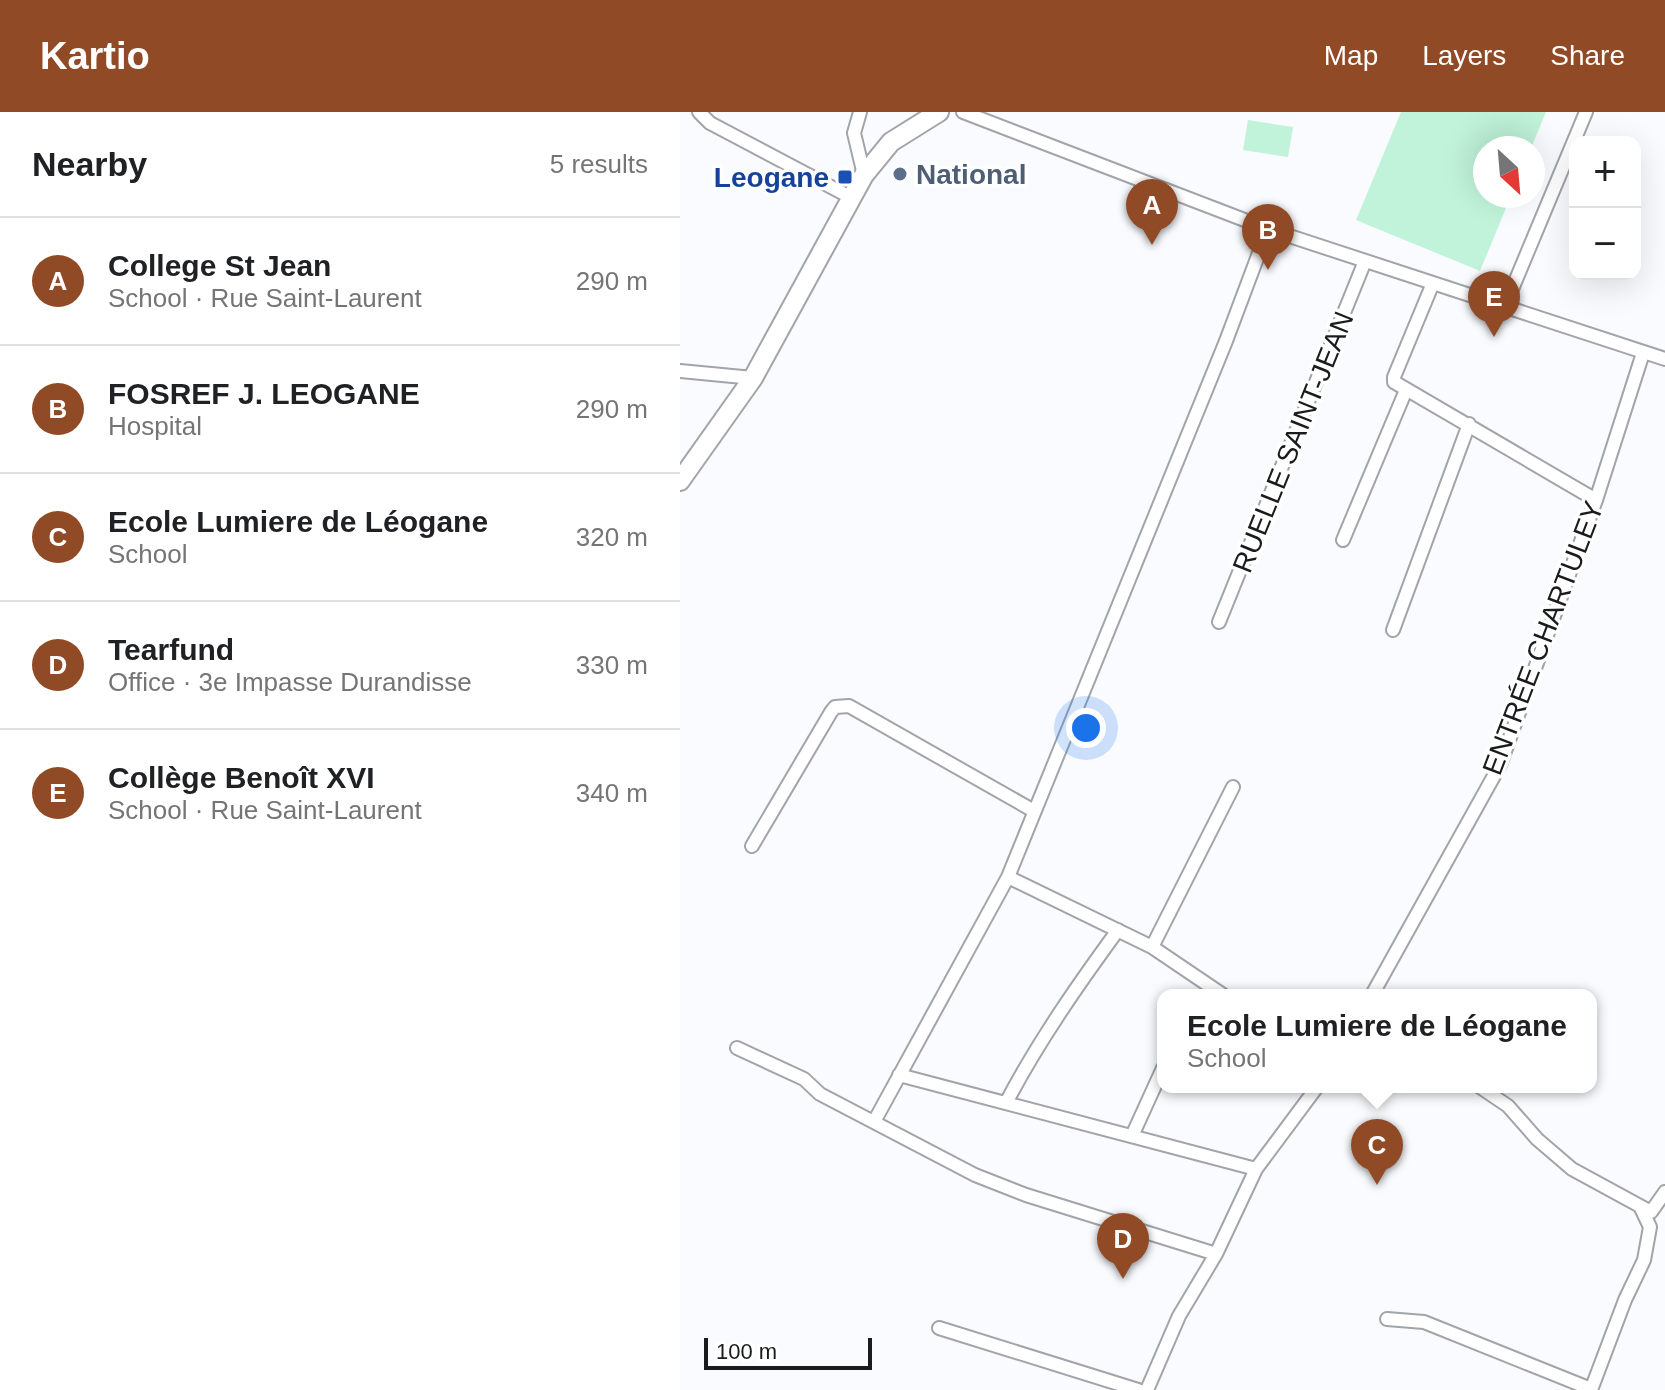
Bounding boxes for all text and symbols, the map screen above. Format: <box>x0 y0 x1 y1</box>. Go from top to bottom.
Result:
text: Kartio <box>40 35 150 77</box>
text: Map <box>1324 40 1378 71</box>
text: Layers <box>1422 40 1506 71</box>
text: Share <box>1550 40 1625 71</box>
north arrow <box>1473 136 1545 208</box>
map controls <box>1569 136 1641 280</box>
button: + <box>1569 136 1641 208</box>
text: Nearby <box>32 145 147 183</box>
text: 5 results <box>550 149 648 179</box>
place label: National <box>916 159 1026 190</box>
place label: Leogane <box>714 162 829 193</box>
marker: National <box>891 165 909 183</box>
marker: Leogane <box>836 168 854 186</box>
pin: A <box>1126 179 1178 245</box>
pin: B <box>1242 204 1294 270</box>
button: − <box>1569 208 1641 280</box>
text: College St Jean <box>108 249 331 282</box>
text: A <box>49 266 67 296</box>
text: 290 m <box>576 266 648 296</box>
pin: E <box>1468 271 1520 337</box>
text: School · Rue Saint-Laurent <box>108 283 422 313</box>
street label: RUELLE SAINT-JEAN <box>1226 307 1360 577</box>
text: FOSREF J. LEOGANE <box>108 377 420 410</box>
text: B <box>49 394 67 424</box>
text: 290 m <box>576 394 648 424</box>
text: Hospital <box>108 411 202 441</box>
street label: ENTRÉE CHARTULEY <box>1476 497 1610 779</box>
text: Ecole Lumiere de Léogane <box>108 505 488 538</box>
text: C <box>49 522 67 552</box>
text: 320 m <box>576 522 648 552</box>
text: School <box>108 539 188 569</box>
text: Tearfund <box>108 633 234 666</box>
text: D <box>49 650 67 680</box>
text: 330 m <box>576 650 648 680</box>
text: Office · 3e Impasse Durandisse <box>108 667 472 697</box>
your location <box>1066 708 1106 748</box>
text: Collège Benoît XVI <box>108 761 375 794</box>
text: E <box>49 778 67 808</box>
text: 340 m <box>576 778 648 808</box>
text: School · Rue Saint-Laurent <box>108 795 422 825</box>
popup <box>1157 989 1597 1093</box>
text: Ecole Lumiere de Léogane <box>1187 1009 1567 1042</box>
text: School <box>1187 1043 1266 1073</box>
pin: C <box>1351 1119 1403 1185</box>
pin: D <box>1097 1213 1149 1279</box>
scale bar <box>704 1334 872 1370</box>
text: 100 m <box>716 1339 777 1364</box>

